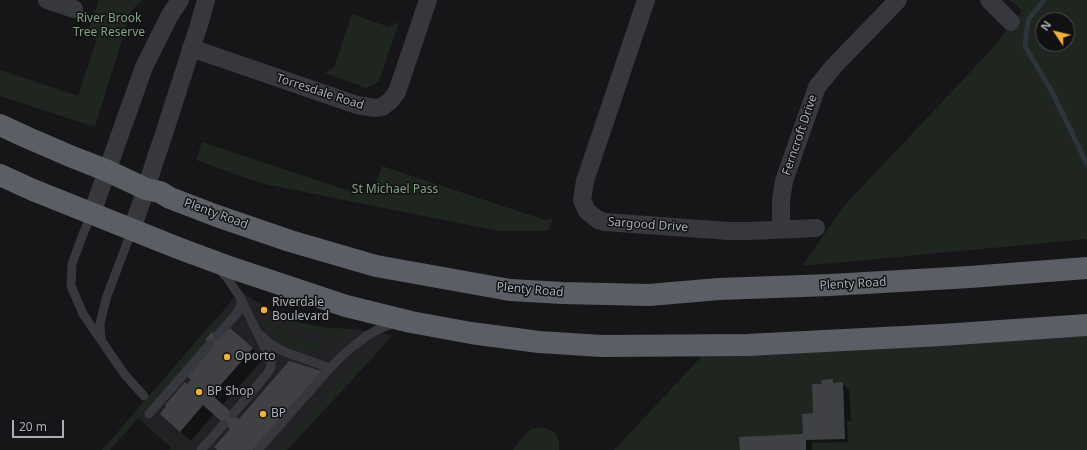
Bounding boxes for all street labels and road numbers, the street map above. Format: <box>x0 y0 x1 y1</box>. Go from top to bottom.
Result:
street label: Torresdale Road <box>274 71 366 113</box>
street label: Ferncroft Drive <box>779 93 821 177</box>
street label: Plenty Road <box>182 196 250 232</box>
street label: Sargood Drive <box>607 215 689 235</box>
street label: Plenty Road <box>819 275 887 293</box>
street label: Plenty Road <box>496 280 564 300</box>

